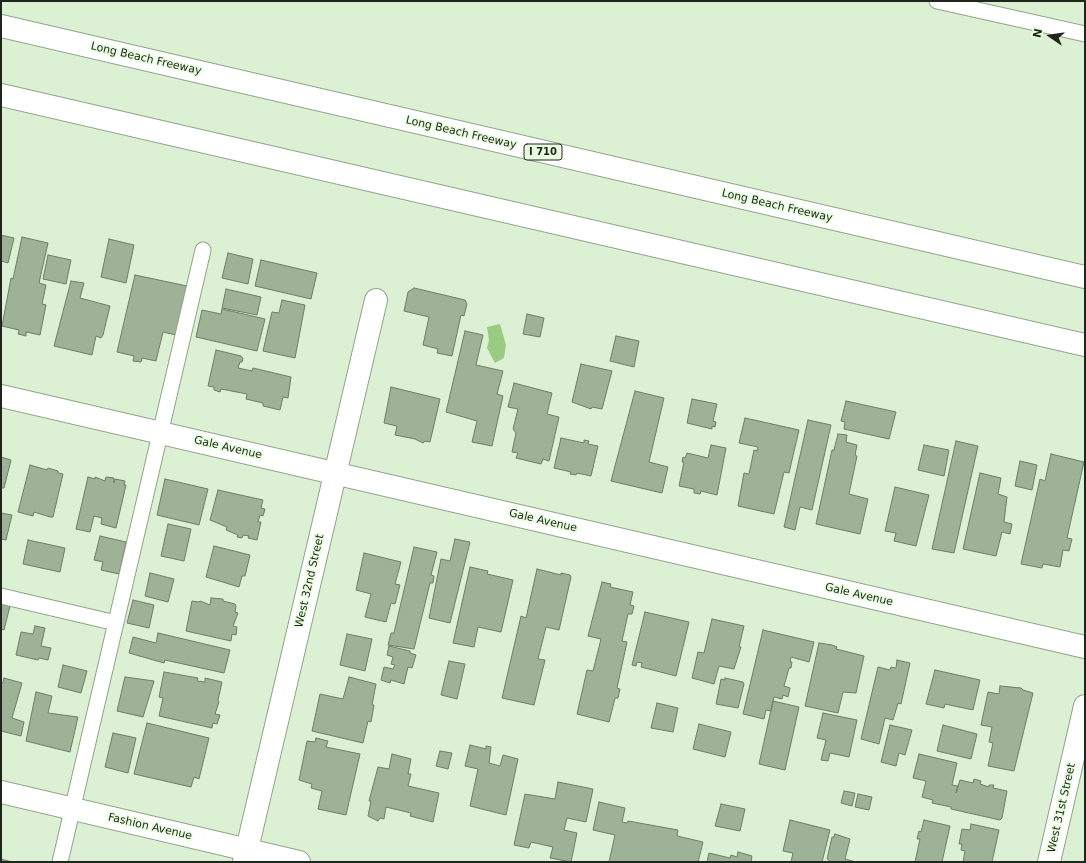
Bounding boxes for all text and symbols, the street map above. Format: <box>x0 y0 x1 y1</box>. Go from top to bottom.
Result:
north arrow <box>1030 16 1070 56</box>
text: N <box>1030 27 1045 39</box>
street label: Long Beach Freeway <box>89 40 203 78</box>
street label: Long Beach Freeway <box>404 114 518 152</box>
road number: I 710 <box>524 144 562 160</box>
street label: Long Beach Freeway <box>720 187 834 225</box>
street label: Gale Avenue <box>193 434 263 462</box>
street label: Gale Avenue <box>508 507 578 535</box>
street label: West 32nd Street <box>293 533 327 629</box>
street label: Gale Avenue <box>824 581 894 609</box>
street label: West 31st Street <box>1045 762 1079 854</box>
street label: Fashion Avenue <box>107 811 193 843</box>

